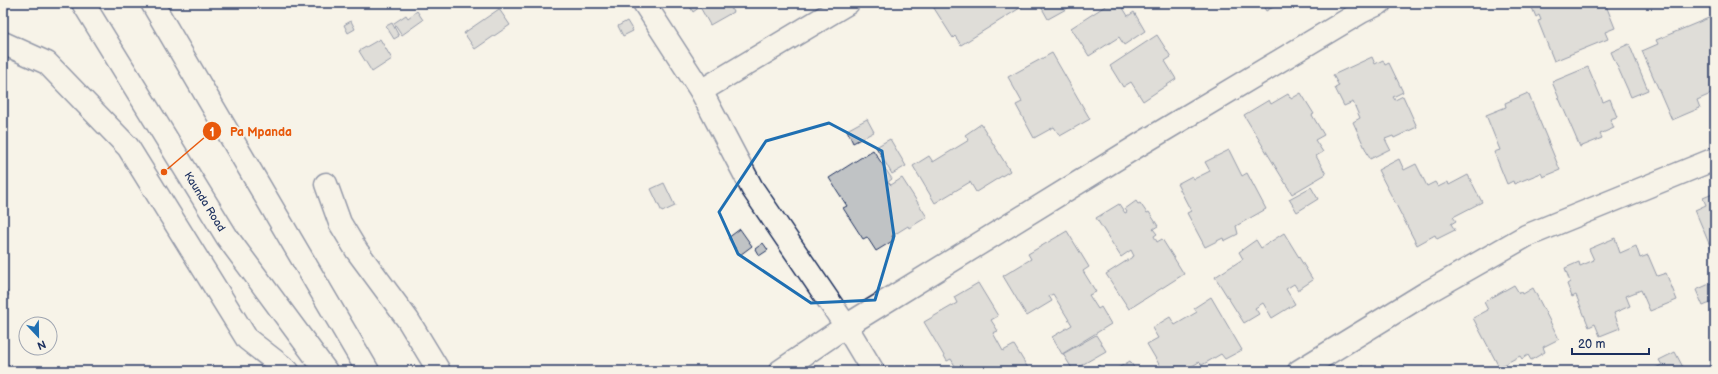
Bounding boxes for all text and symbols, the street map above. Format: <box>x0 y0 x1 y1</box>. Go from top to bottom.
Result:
callout: Pa Mpanda <box>202 119 300 143</box>
text: 1 <box>209 125 215 140</box>
text: Pa Mpanda <box>230 125 292 140</box>
street label: Kaunda Road <box>182 169 228 234</box>
north arrow <box>18 316 58 356</box>
scale bar <box>1572 330 1649 356</box>
text: N <box>35 337 48 352</box>
text: 20 m <box>1578 337 1605 352</box>

